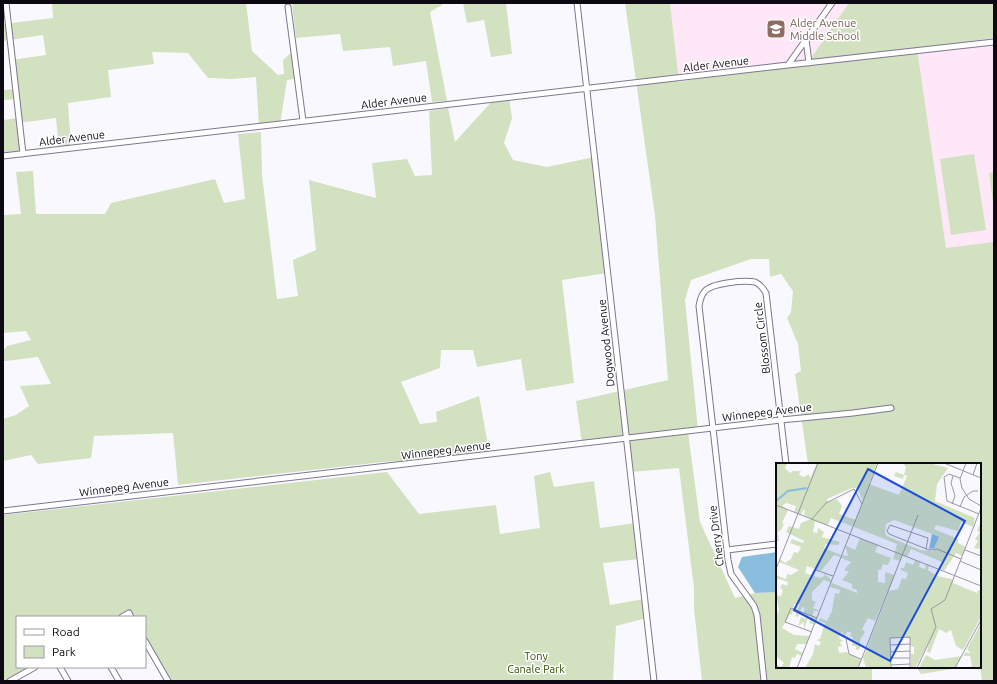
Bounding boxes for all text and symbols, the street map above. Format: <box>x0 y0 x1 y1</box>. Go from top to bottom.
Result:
place label: Alder Avenue Middle School <box>790 17 860 42</box>
school or university icon: Alder Avenue Middle School <box>765 18 787 40</box>
street label: Alder Avenue <box>682 54 750 74</box>
street label: Alder Avenue <box>360 91 428 111</box>
street label: Alder Avenue <box>38 128 106 148</box>
street label: Dogwood Avenue <box>595 299 617 387</box>
street label: Blossom Circle <box>752 302 772 374</box>
street label: Winnepeg Avenue <box>722 401 812 423</box>
street label: Winnepeg Avenue <box>401 439 491 461</box>
inset map <box>776 463 981 668</box>
street label: Winnepeg Avenue <box>79 476 169 498</box>
street label: Cherry Drive <box>706 505 726 567</box>
legend <box>16 616 146 668</box>
text: Road <box>52 625 80 638</box>
text: Park <box>52 645 76 658</box>
park label: Tony Canale Park <box>507 650 565 675</box>

